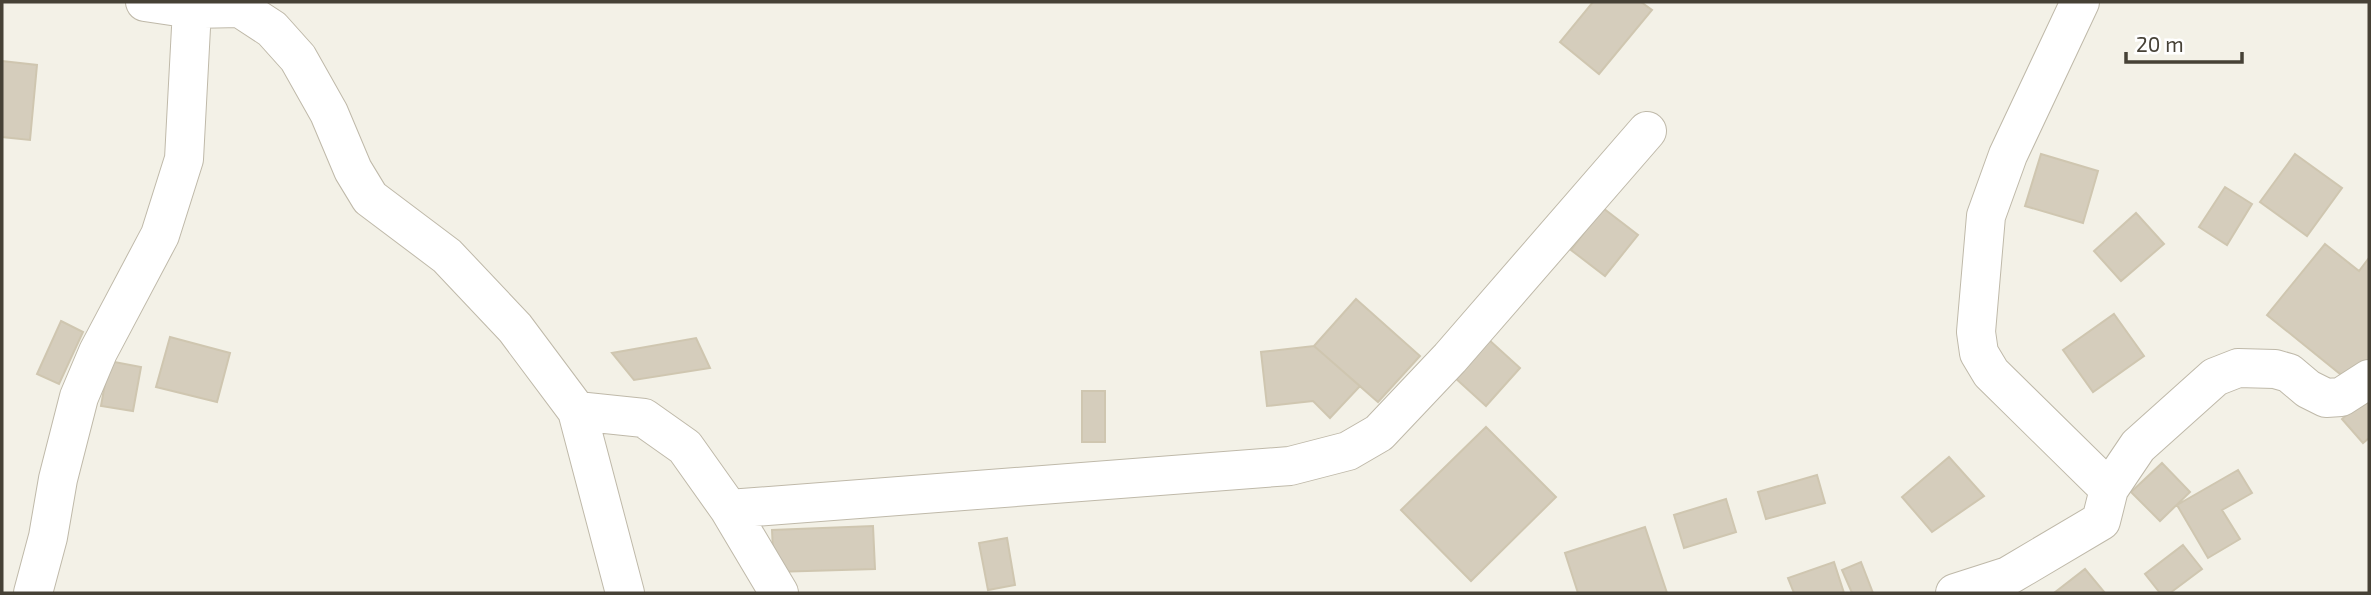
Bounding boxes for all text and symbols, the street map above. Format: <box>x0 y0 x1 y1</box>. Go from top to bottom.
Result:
scale bar <box>2126 21 2242 65</box>
text: 20 m <box>2136 31 2184 56</box>

